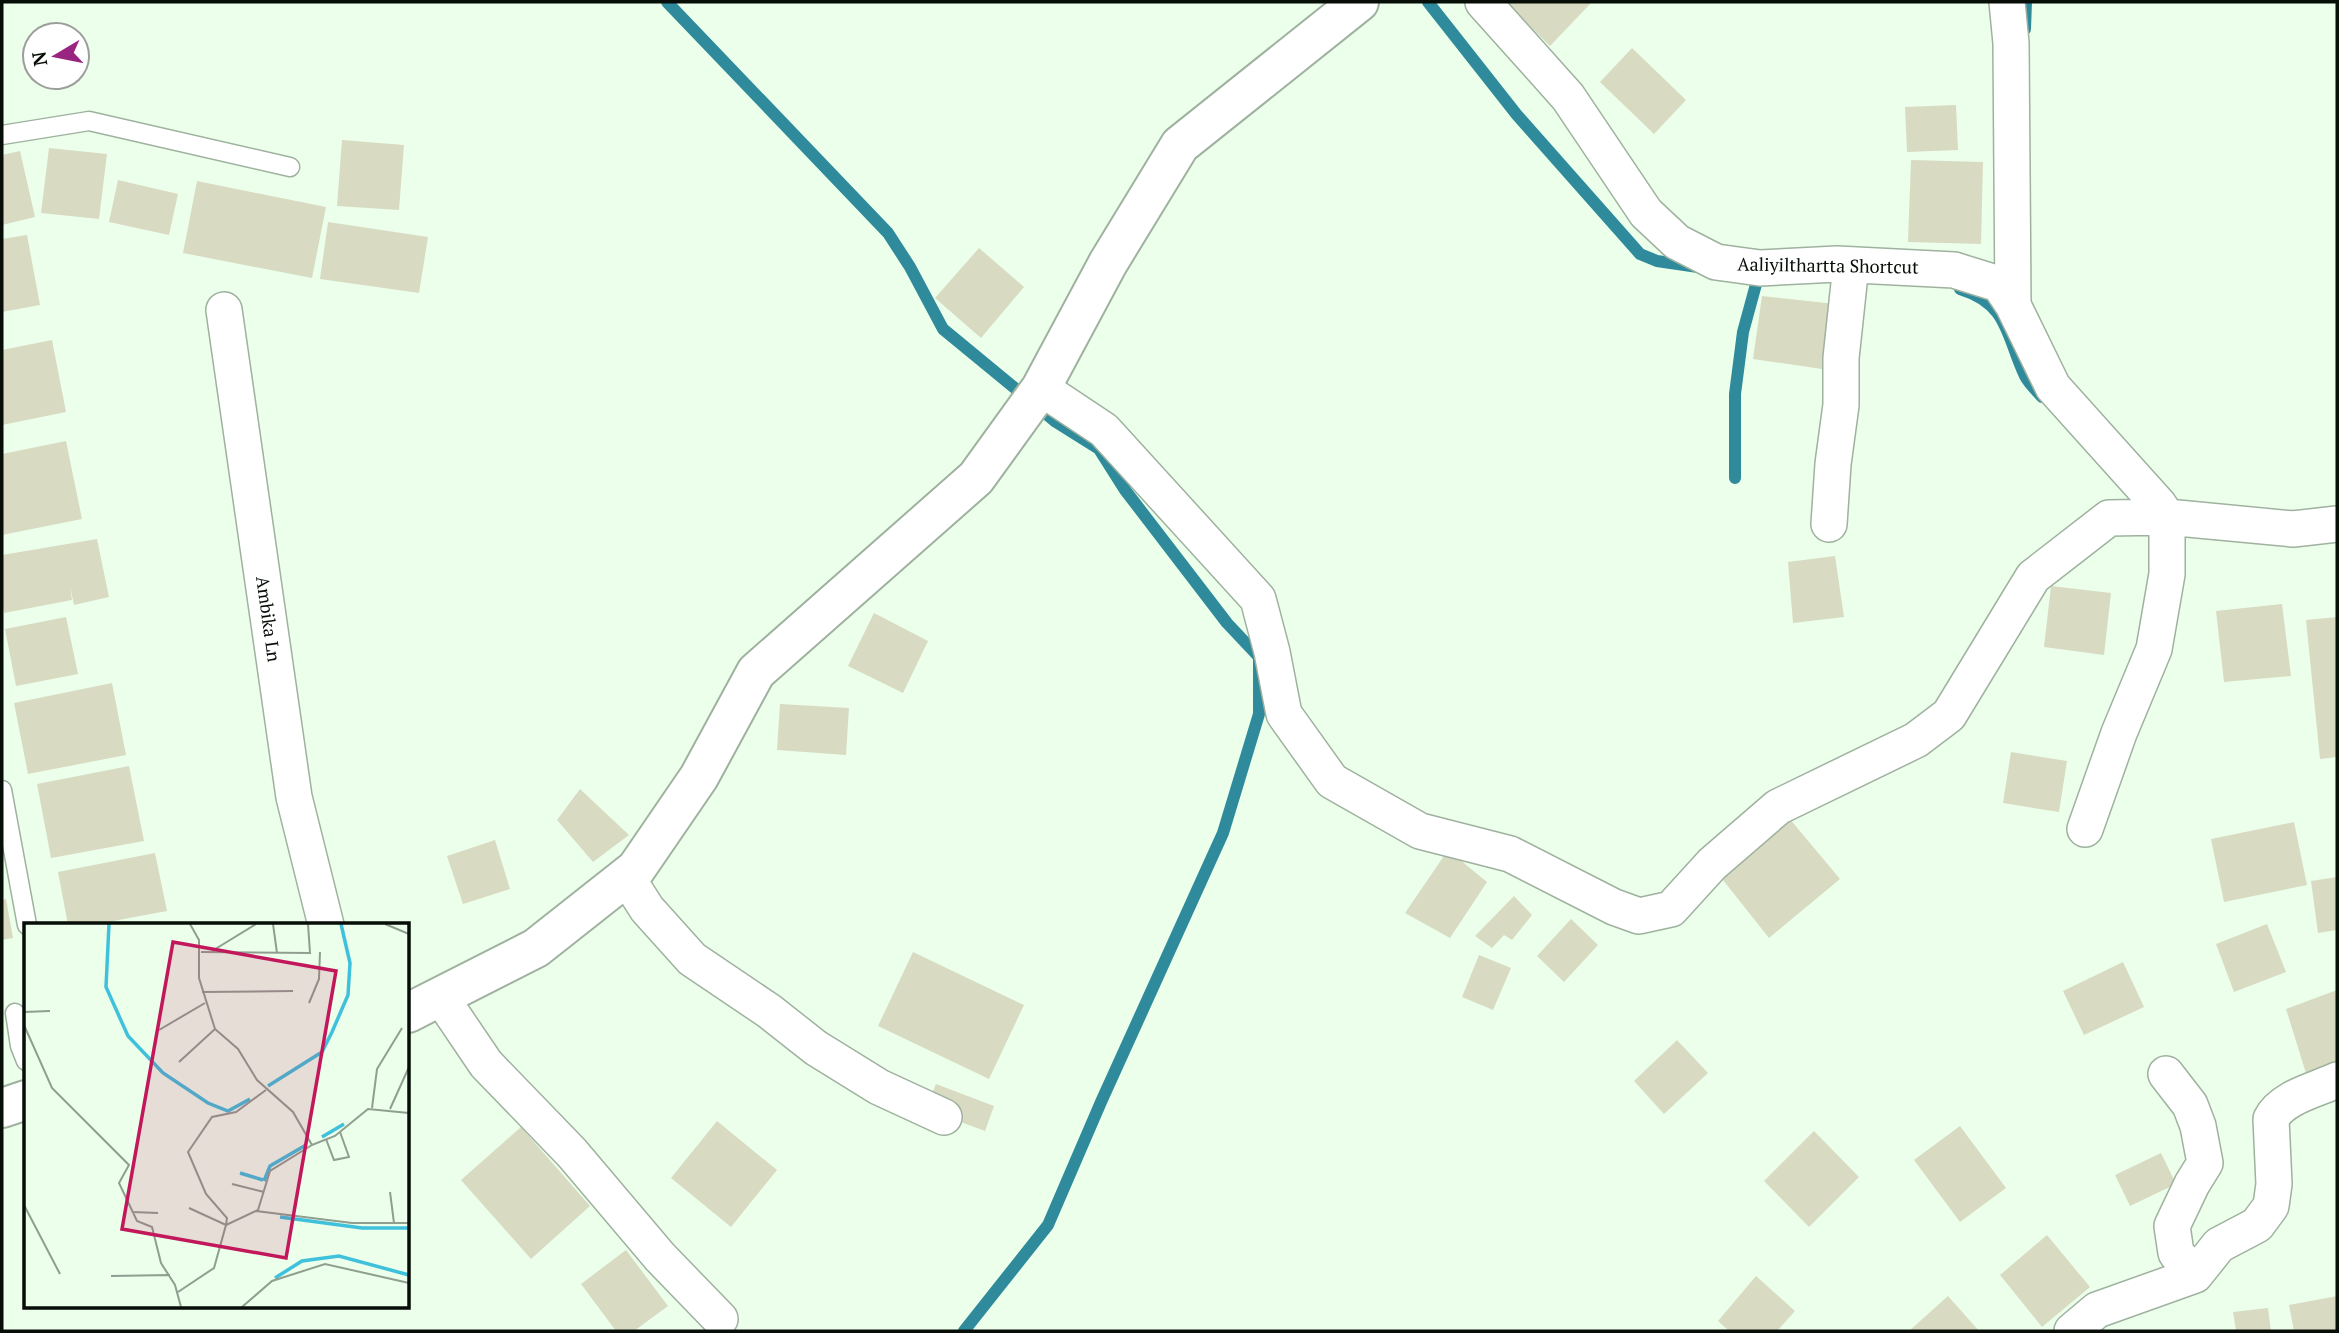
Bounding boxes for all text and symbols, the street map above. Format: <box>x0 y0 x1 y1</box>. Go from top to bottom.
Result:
north arrow <box>21 21 91 91</box>
text: N <box>25 49 52 68</box>
street label: Aaliyilthartta Shortcut <box>1737 251 1919 279</box>
street label: Ambika Ln <box>251 574 287 664</box>
inset map <box>24 923 410 1308</box>

